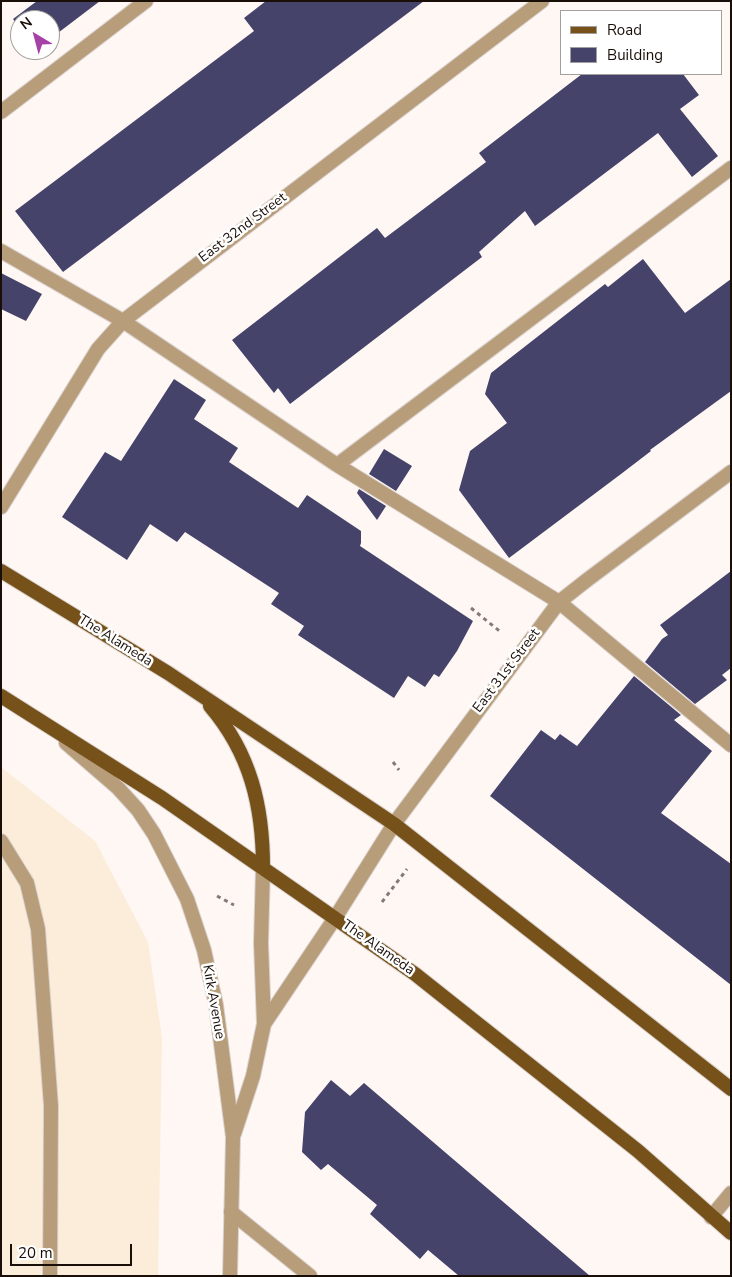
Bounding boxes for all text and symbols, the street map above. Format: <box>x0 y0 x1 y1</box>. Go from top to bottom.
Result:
north arrow <box>10 10 60 60</box>
legend <box>560 10 722 75</box>
text: N <box>16 13 36 34</box>
text: Road <box>607 20 642 40</box>
text: Building <box>607 45 663 65</box>
street label: East 32nd Street <box>196 190 290 266</box>
street label: The Alameda <box>75 612 155 670</box>
street label: East 31st Street <box>470 626 544 716</box>
street label: The Alameda <box>339 917 417 979</box>
street label: Kirk Avenue <box>198 963 228 1041</box>
scale bar <box>12 1234 135 1266</box>
text: 20 m <box>18 1243 53 1263</box>

